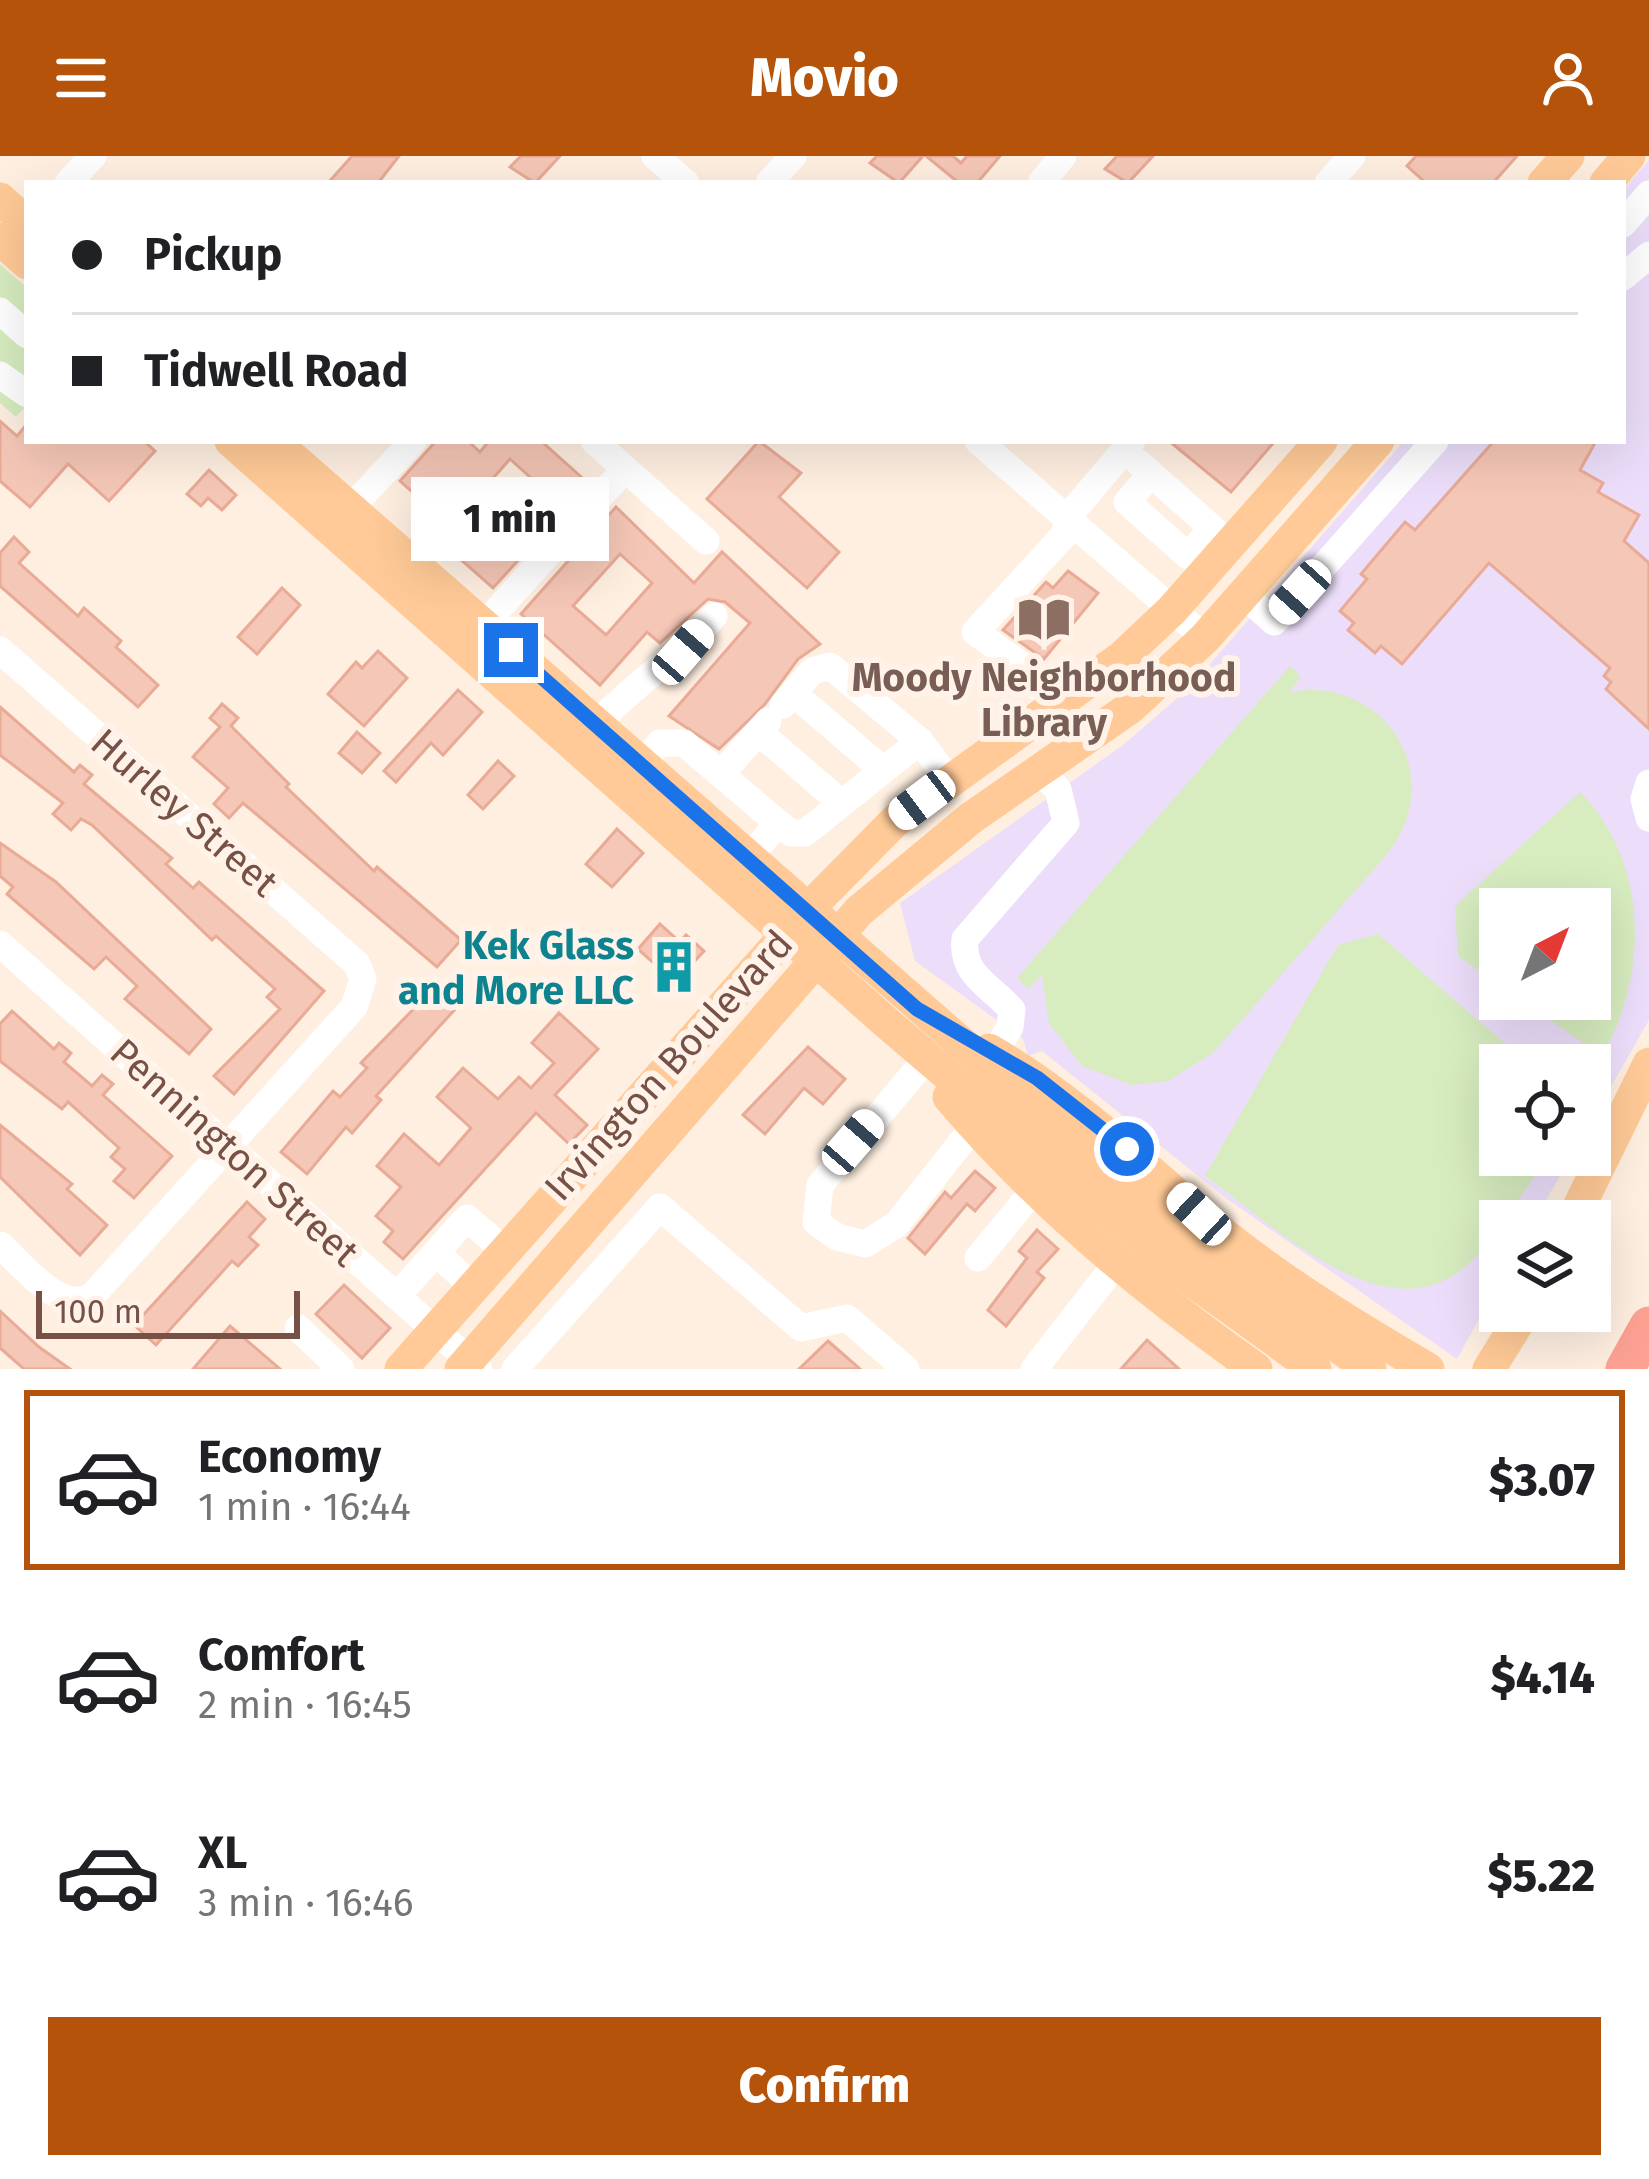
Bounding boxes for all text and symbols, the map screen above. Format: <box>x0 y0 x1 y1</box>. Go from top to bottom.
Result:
icon: menu <box>48 45 114 111</box>
icon: person <box>1535 45 1601 111</box>
text: Movio <box>750 46 899 110</box>
text: Pickup <box>144 228 282 282</box>
text: Tidwell Road <box>144 344 409 398</box>
callout: 1 min <box>412 476 610 560</box>
text: 1 min <box>463 496 557 542</box>
car <box>1263 553 1337 631</box>
library icon: Moody Neighborhood Library <box>1015 590 1073 648</box>
car <box>646 613 720 691</box>
route end <box>484 623 538 677</box>
place label: Moody Neighborhood Library <box>852 655 1236 746</box>
street label: Hurley Street <box>82 719 288 907</box>
car <box>882 764 962 836</box>
north arrow <box>1479 888 1611 1020</box>
map controls <box>1479 888 1611 1332</box>
street label: Irvington Boulevard <box>535 921 802 1210</box>
place label: Kek Glass and More LLC <box>398 923 635 1014</box>
building icon: Kek Glass and More LLC <box>645 938 703 996</box>
street label: Pennington Street <box>101 1029 369 1277</box>
button: locate <box>1479 1044 1611 1176</box>
car <box>816 1103 890 1181</box>
route start <box>1100 1122 1154 1176</box>
car <box>1160 1176 1238 1252</box>
button: layers <box>1479 1200 1611 1332</box>
scale bar <box>36 1285 300 1338</box>
text: 100 m <box>54 1292 142 1332</box>
icon: car <box>54 1426 162 1534</box>
text: Economy <box>198 1430 381 1484</box>
text: $3.07 <box>1489 1453 1595 1507</box>
text: 1 min · 16:44 <box>198 1484 411 1530</box>
icon: car <box>54 1624 162 1732</box>
text: Comfort <box>198 1628 365 1682</box>
text: $4.14 <box>1491 1651 1595 1705</box>
text: 2 min · 16:45 <box>198 1682 412 1728</box>
icon: car <box>54 1822 162 1930</box>
text: XL <box>198 1826 247 1880</box>
text: $5.22 <box>1488 1849 1595 1903</box>
text: 3 min · 16:46 <box>198 1880 413 1926</box>
button: Confirm <box>48 2017 1601 2155</box>

